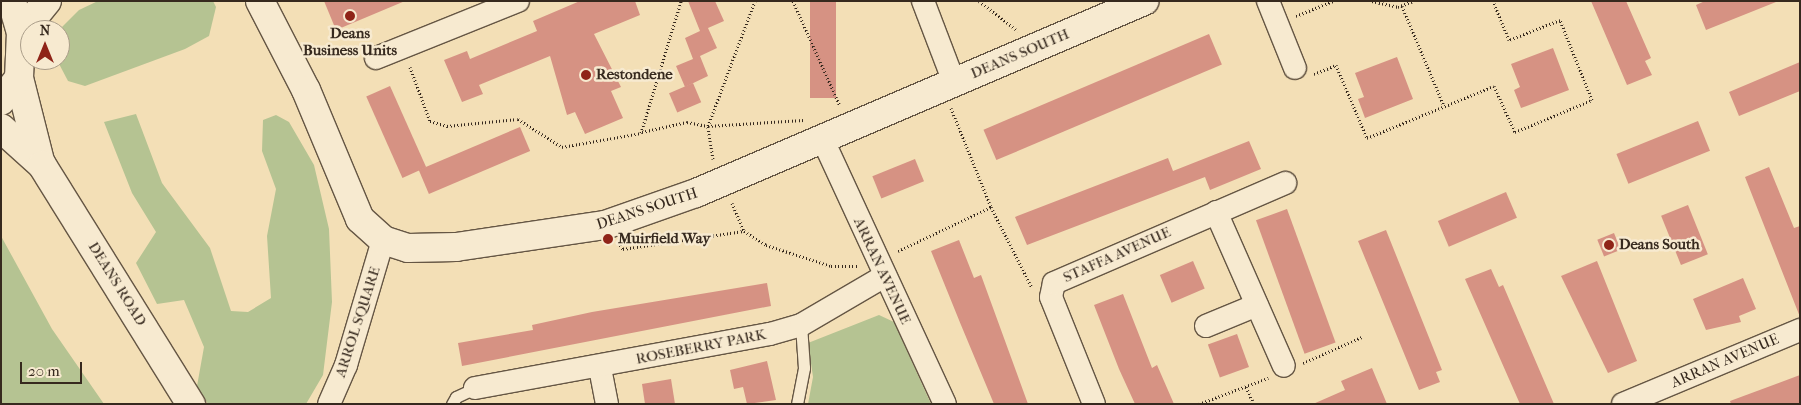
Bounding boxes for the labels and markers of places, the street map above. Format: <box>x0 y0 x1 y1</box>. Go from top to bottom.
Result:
marker: Deans Business Units <box>344 10 356 22</box>
place label: Deans Business Units <box>303 24 397 59</box>
place label: Restondene <box>596 66 673 84</box>
marker: Restondene <box>580 69 592 81</box>
place label: Muirfield Way <box>618 230 710 248</box>
marker: Muirfield Way <box>602 233 614 245</box>
place label: Deans South <box>1619 236 1700 254</box>
marker: Deans South <box>1603 239 1615 251</box>

